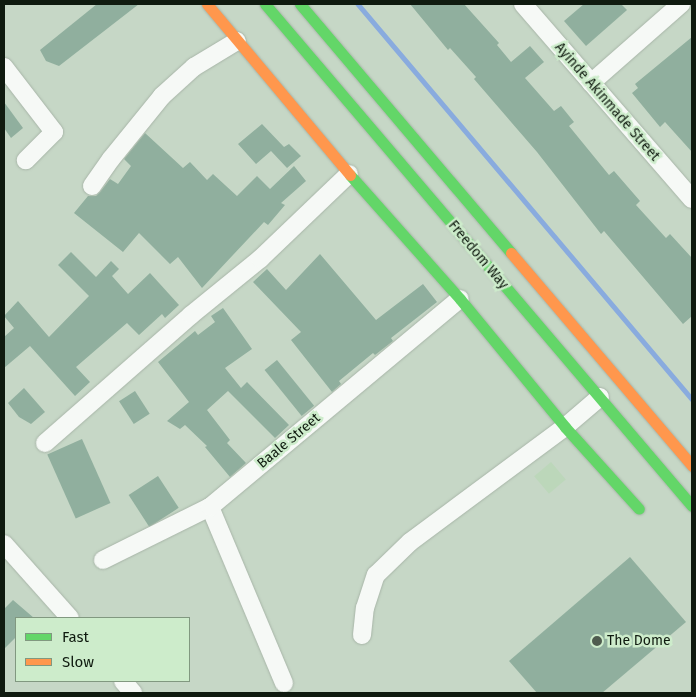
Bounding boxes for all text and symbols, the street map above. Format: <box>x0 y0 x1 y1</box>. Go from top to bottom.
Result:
street label: Ayinde Akinmade Street <box>551 39 663 165</box>
street label: Freedom Way <box>444 217 512 293</box>
street label: Baale Street <box>254 410 324 472</box>
legend <box>15 617 190 682</box>
text: Fast <box>62 628 89 646</box>
place label: The Dome <box>607 633 671 649</box>
marker: The Dome <box>591 635 603 647</box>
text: Slow <box>62 653 94 671</box>

